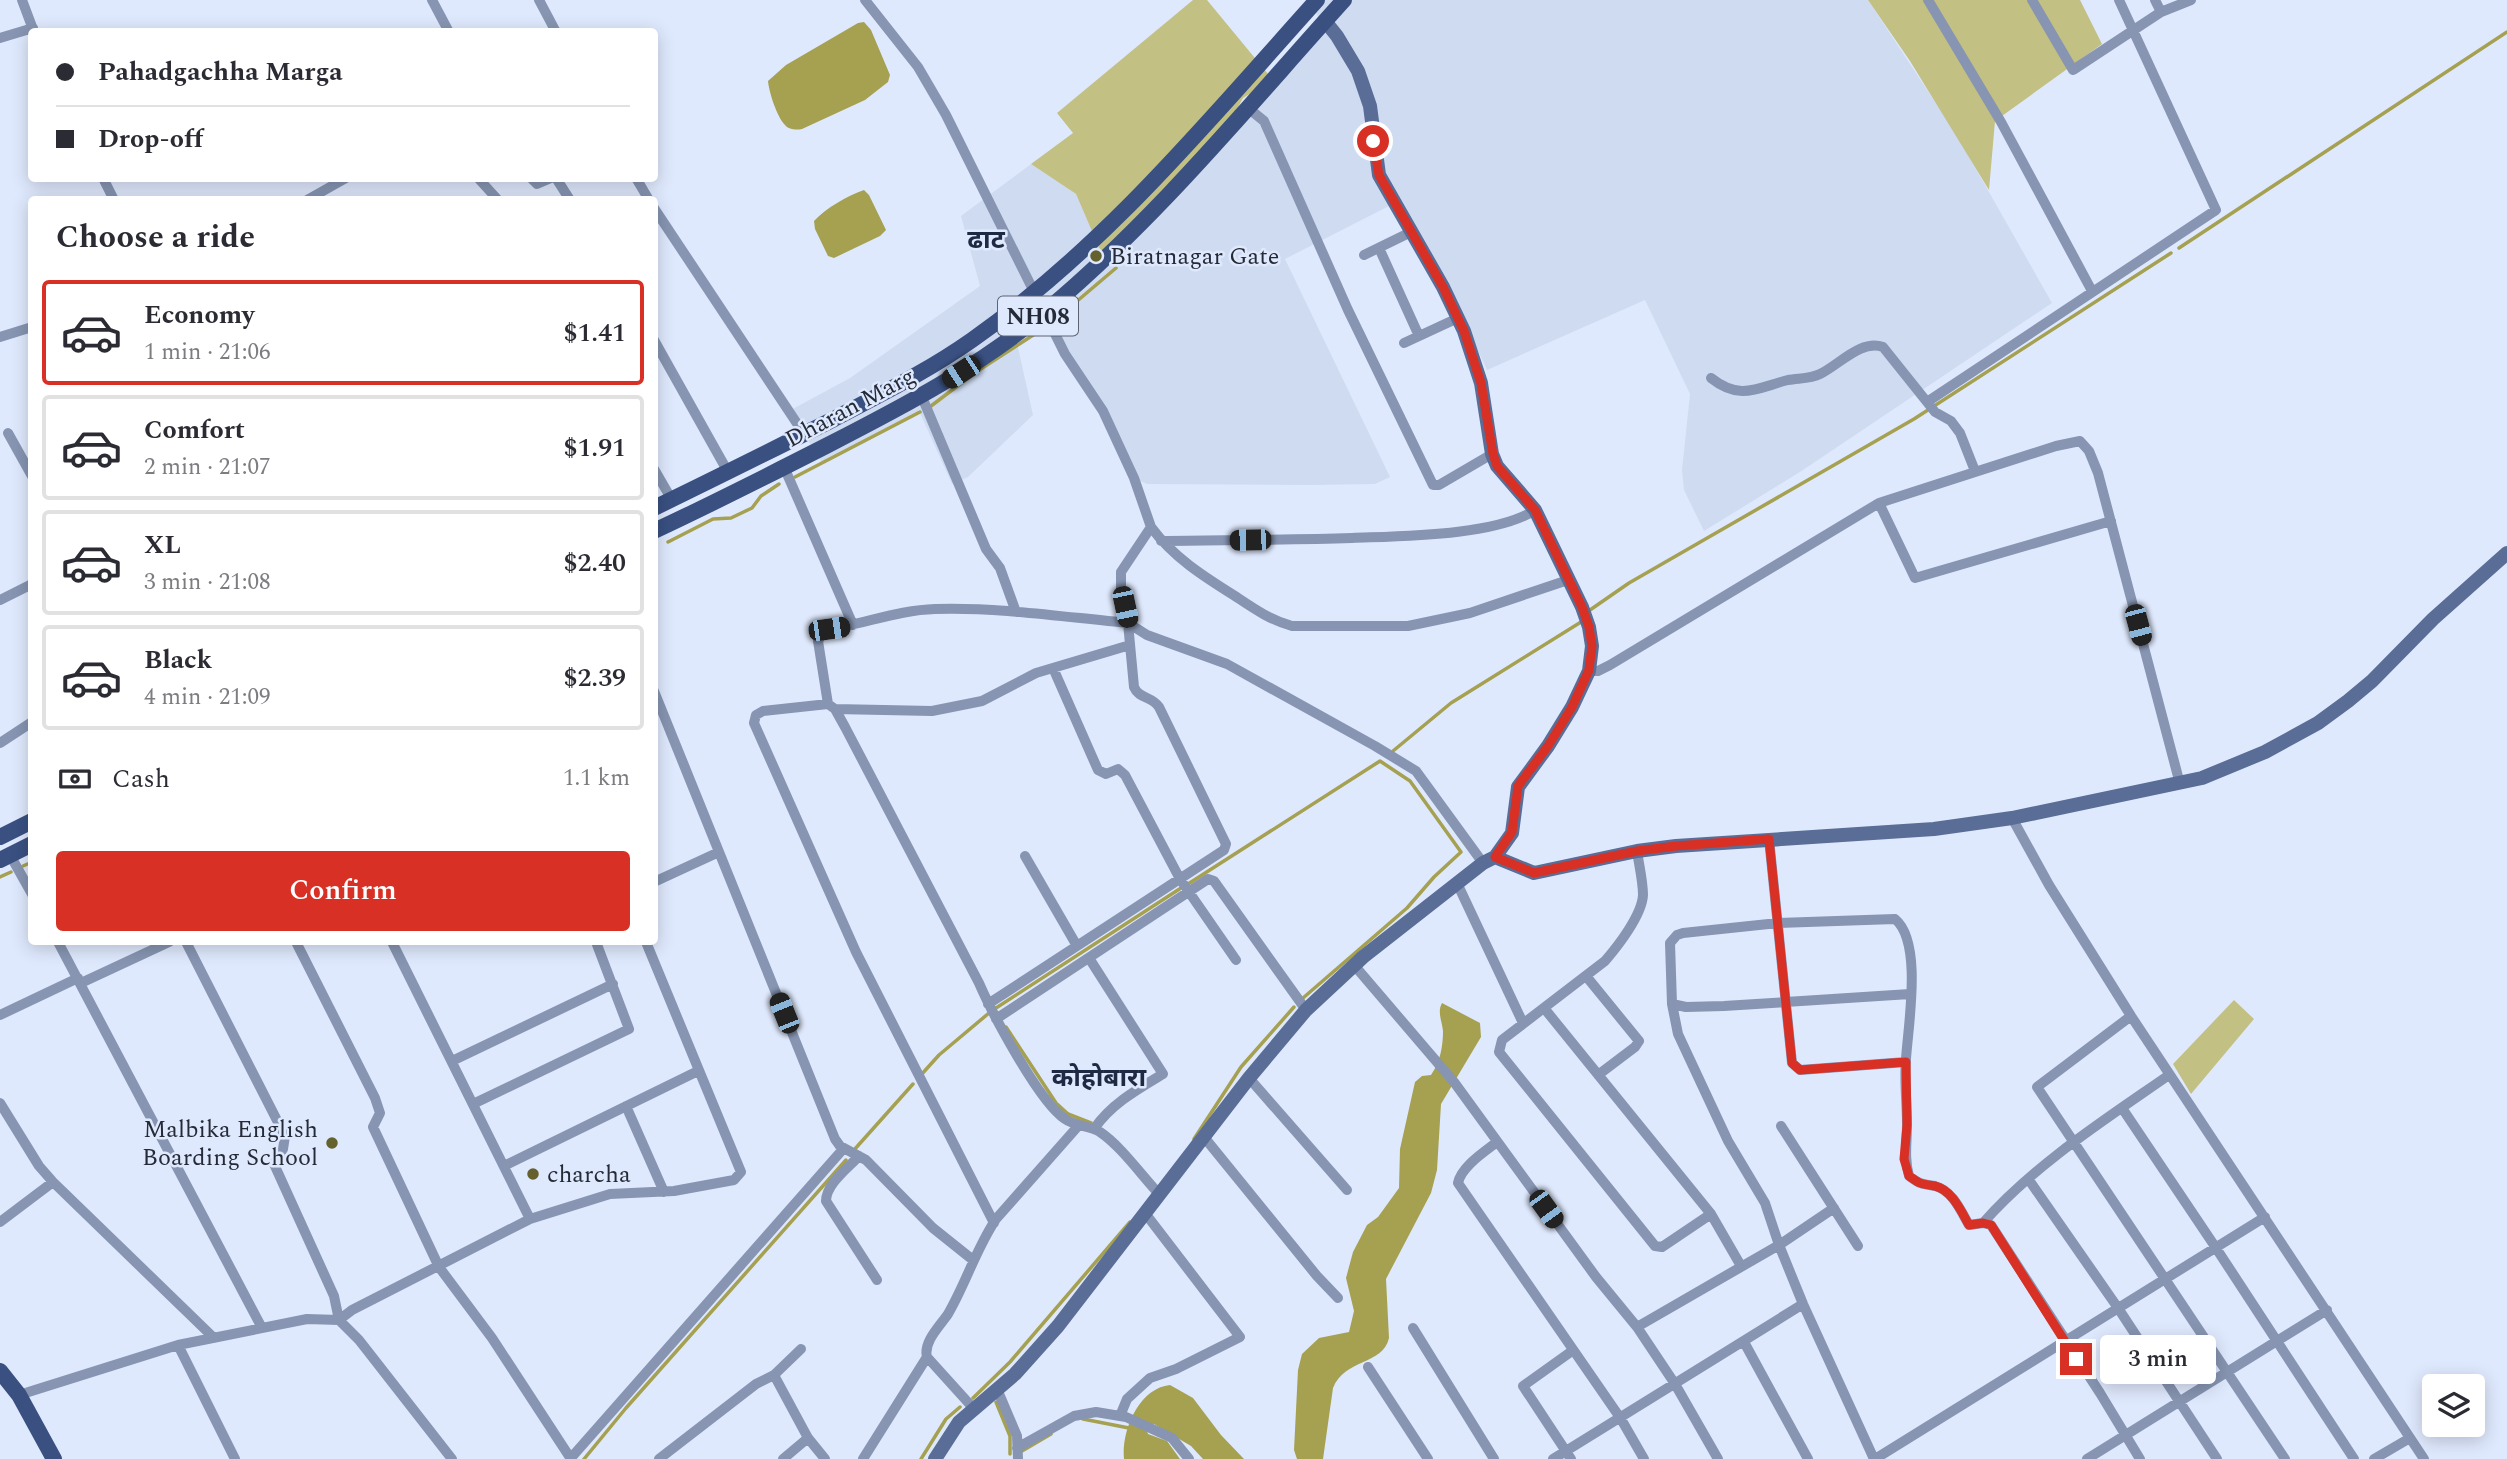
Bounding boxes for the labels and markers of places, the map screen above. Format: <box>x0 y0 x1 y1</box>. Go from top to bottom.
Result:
place label: Biratnagar Gate <box>1110 239 1279 275</box>
marker: Biratnagar Gate <box>1088 248 1104 264</box>
place label: Malbika English Boarding School <box>142 1112 318 1176</box>
marker: Malbika English Boarding School <box>324 1135 340 1151</box>
place label: charcha <box>547 1157 631 1193</box>
marker: charcha <box>525 1166 541 1182</box>

